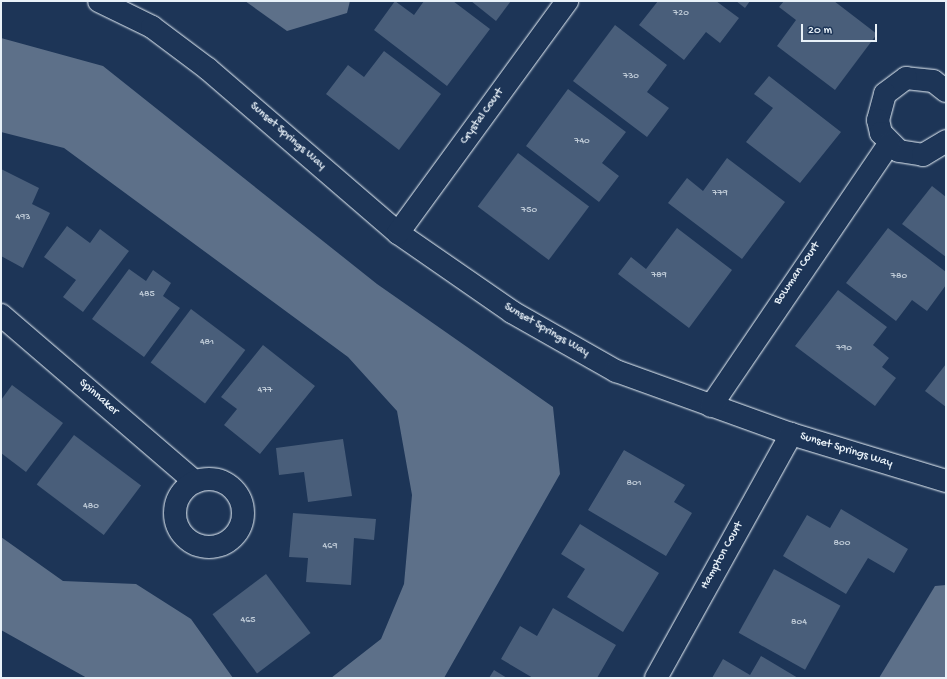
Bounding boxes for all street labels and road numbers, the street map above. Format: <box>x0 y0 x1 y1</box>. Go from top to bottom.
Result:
street label: Crystal Court <box>458 86 508 148</box>
street label: Sunset Springs Way <box>246 100 328 174</box>
street label: Bowman Court <box>772 240 824 308</box>
street label: Sunset Springs Way <box>501 301 591 361</box>
street label: Spinnaker <box>75 377 121 419</box>
street label: Sunset Springs Way <box>798 430 894 472</box>
street label: Hampton Court <box>698 520 748 592</box>

